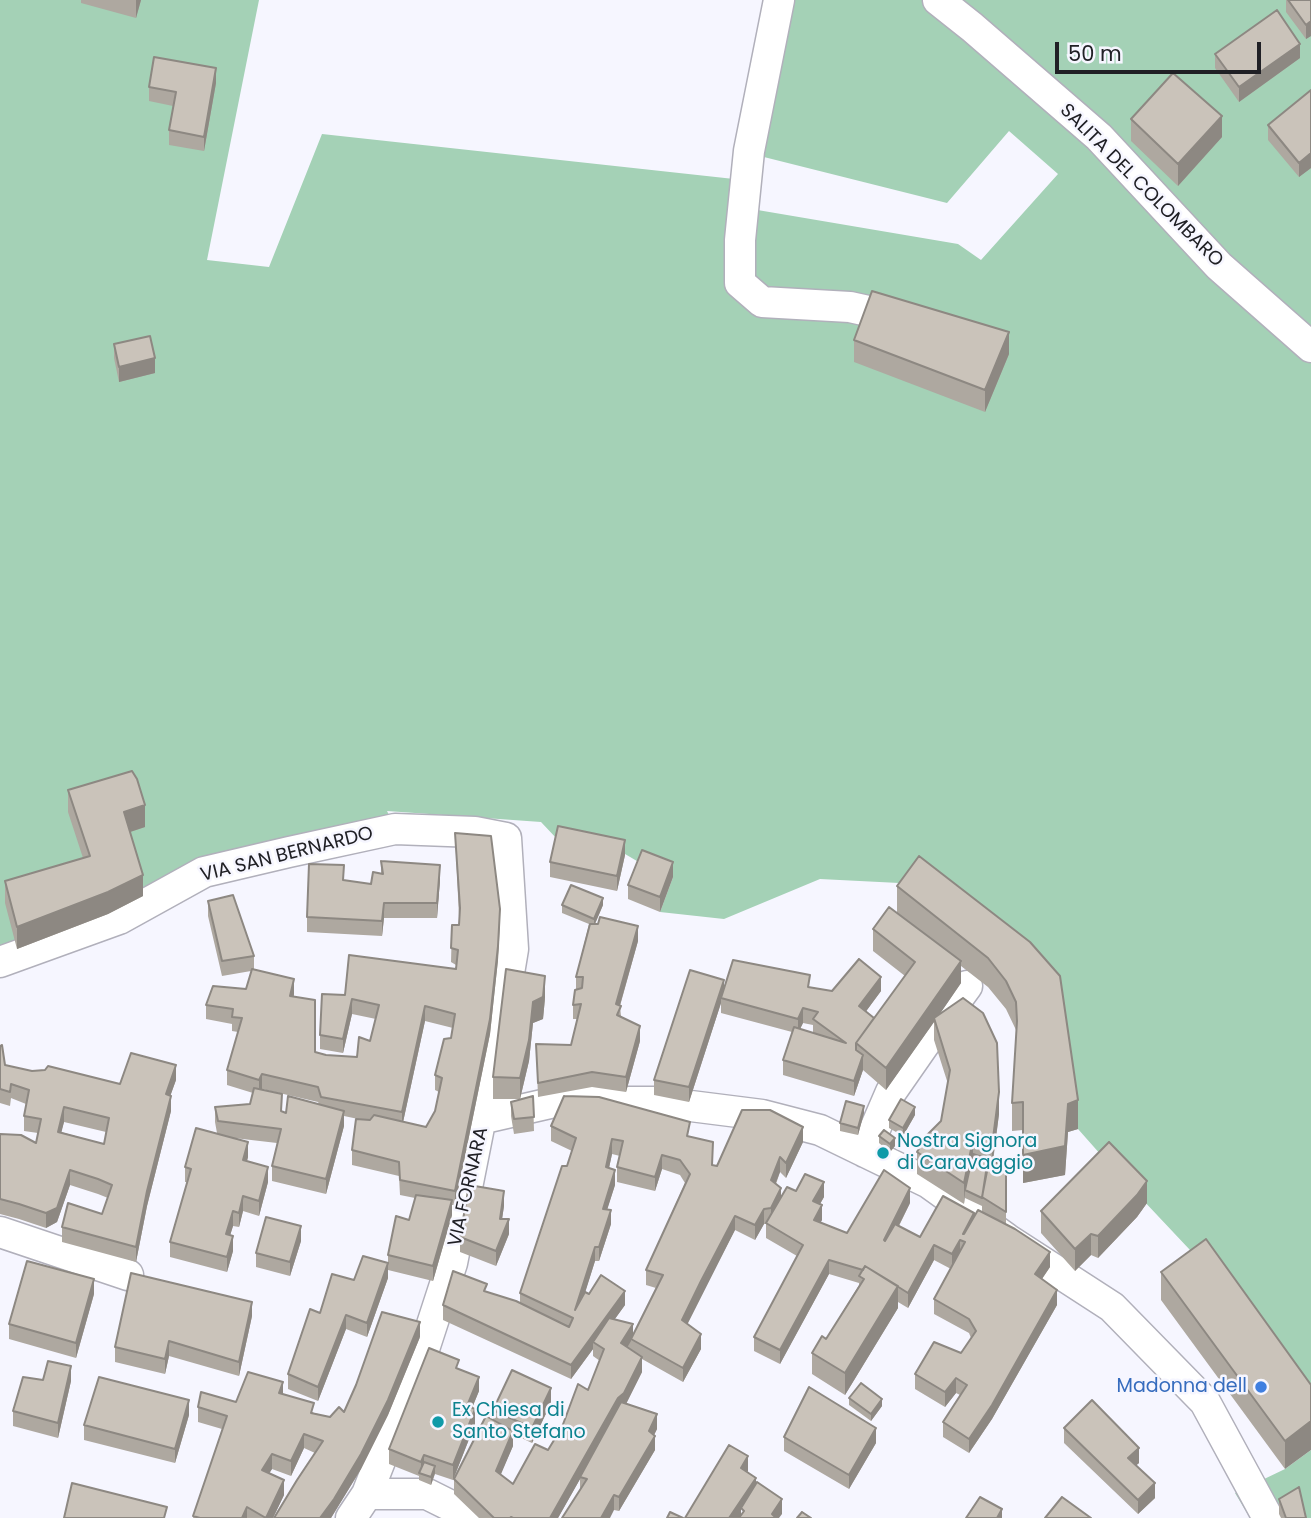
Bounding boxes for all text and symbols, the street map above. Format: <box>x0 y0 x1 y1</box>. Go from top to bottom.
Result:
scale bar <box>1059 28 1266 72</box>
text: 50 m <box>1068 39 1122 68</box>
street label: SALITA DEL COLOMBARO <box>1055 100 1227 272</box>
street label: VIA SAN BERNARDO <box>198 823 376 887</box>
street label: VIA FORNARA <box>444 1125 494 1249</box>
place label: Nostra Signora di Caravaggio <box>897 1131 1037 1175</box>
marker: Nostra Signora di Caravaggio <box>875 1145 891 1161</box>
place label: Madonna dell <box>1117 1376 1247 1398</box>
marker: Madonna dell <box>1253 1379 1269 1395</box>
place label: Ex Chiesa di Santo Stefano <box>452 1400 586 1444</box>
marker: Ex Chiesa di Santo Stefano <box>430 1414 446 1430</box>

